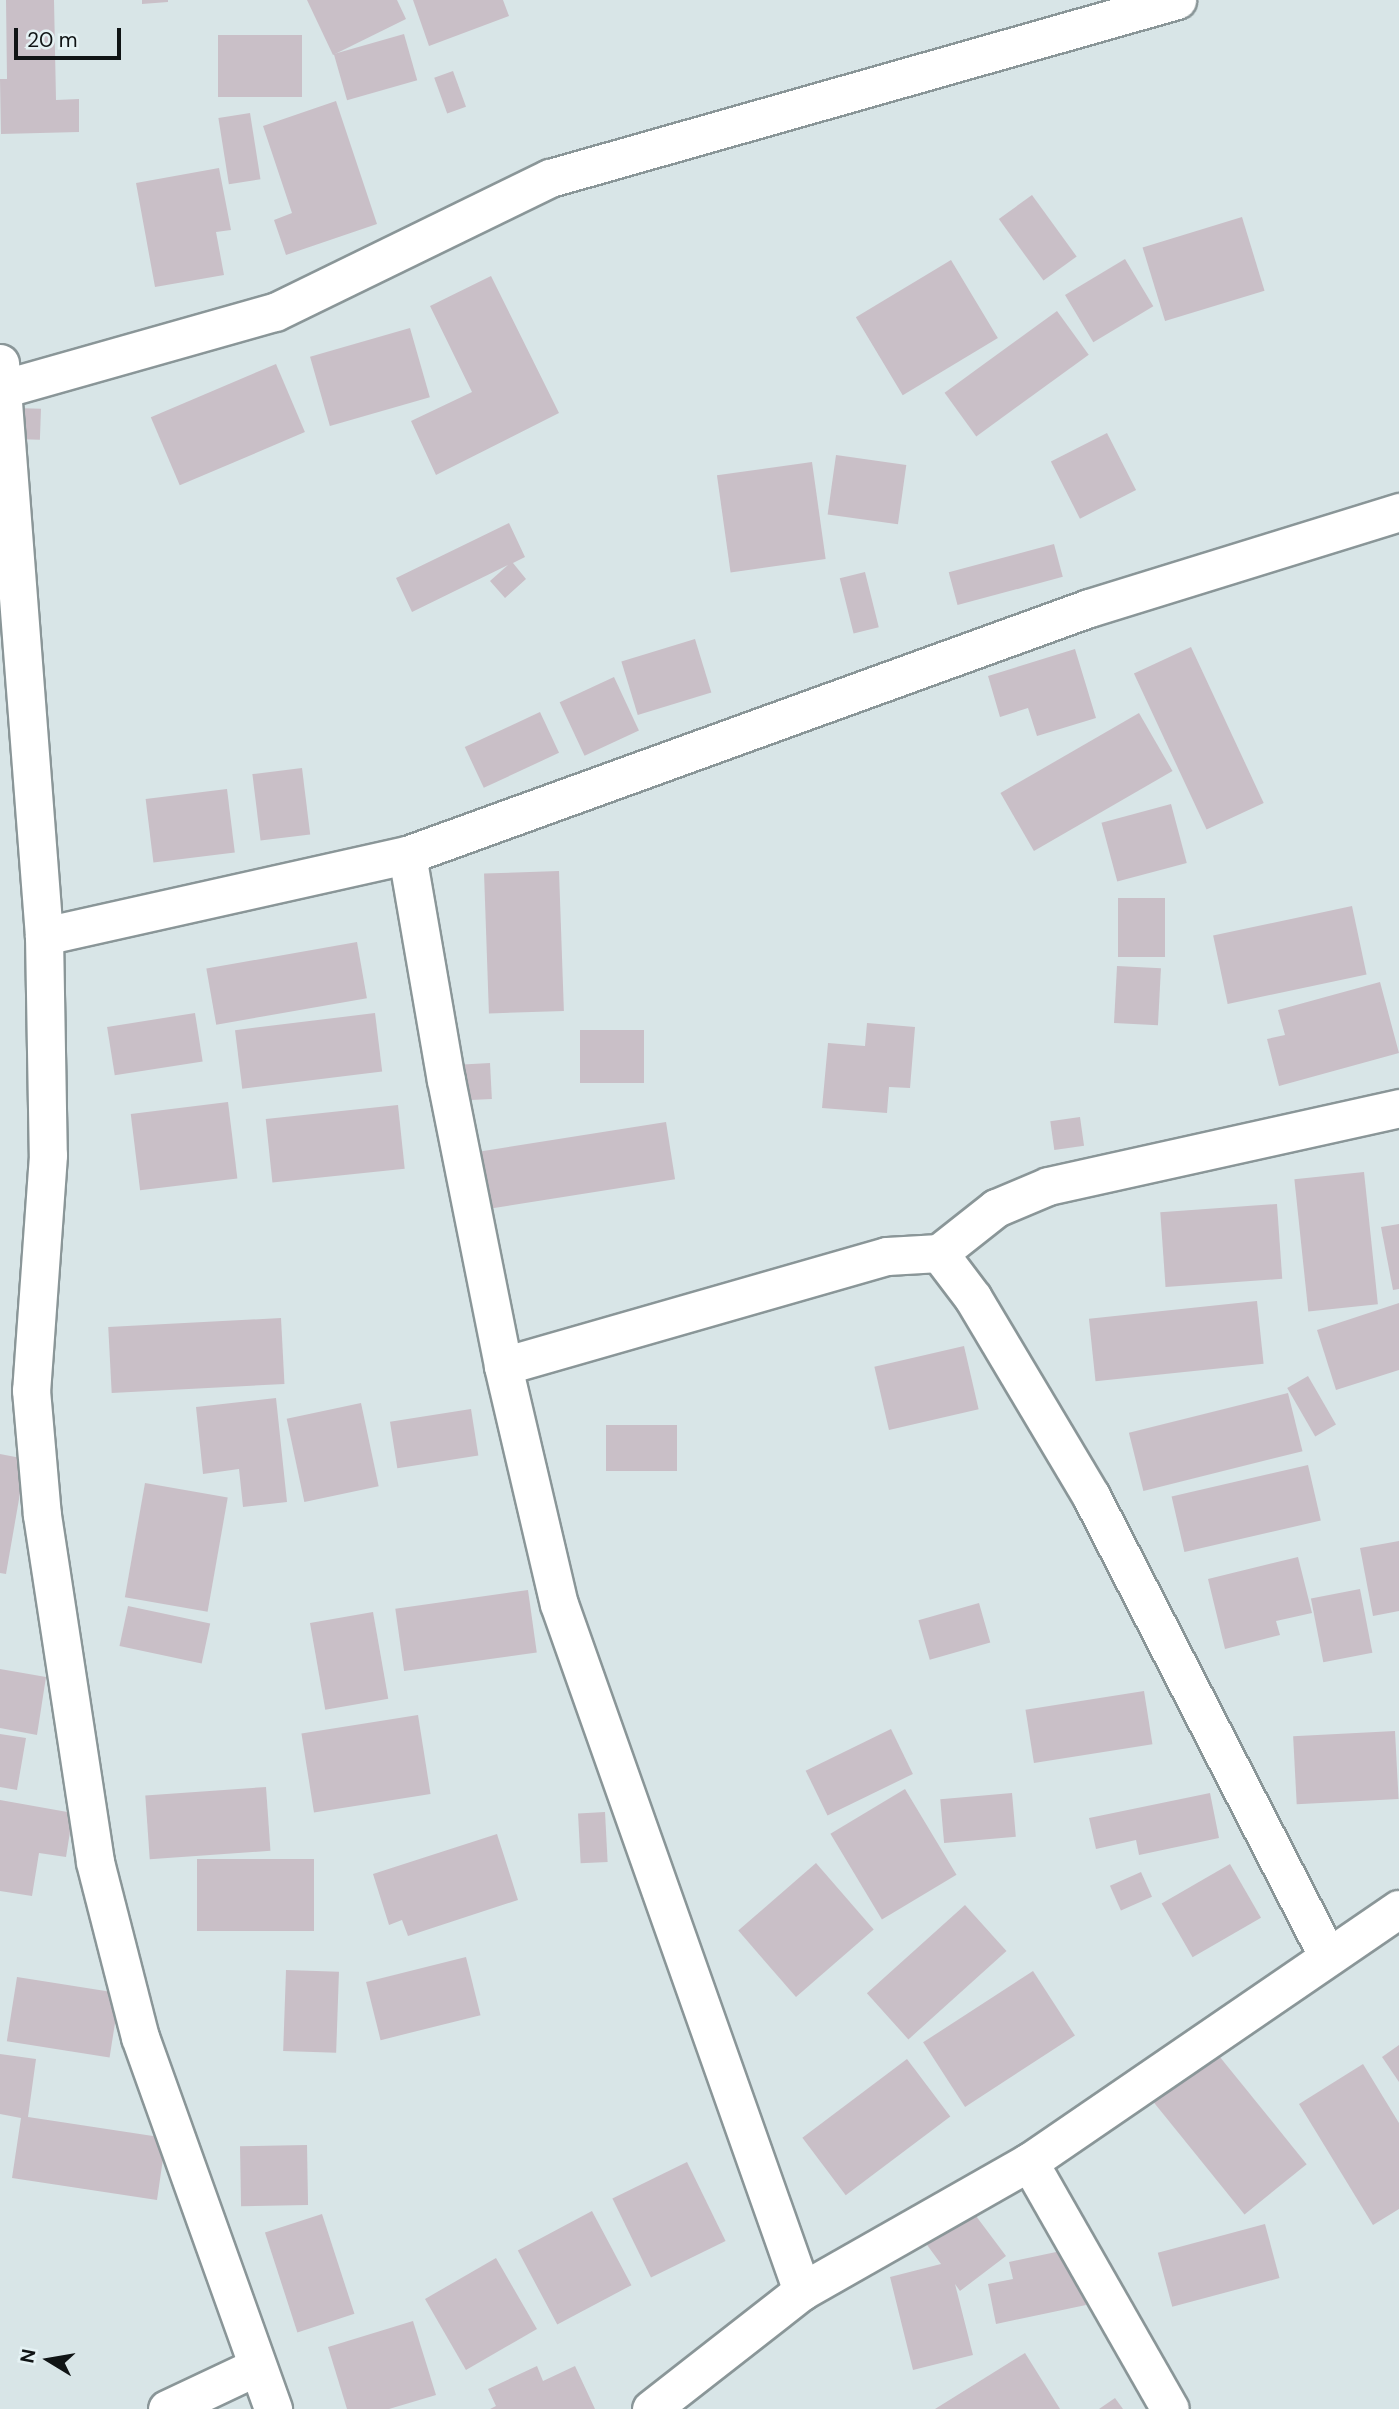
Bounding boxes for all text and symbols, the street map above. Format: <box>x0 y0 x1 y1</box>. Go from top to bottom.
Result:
scale bar <box>18 14 124 58</box>
text: 20 m <box>27 26 78 54</box>
north arrow <box>14 2325 84 2395</box>
text: N <box>14 2347 41 2365</box>

